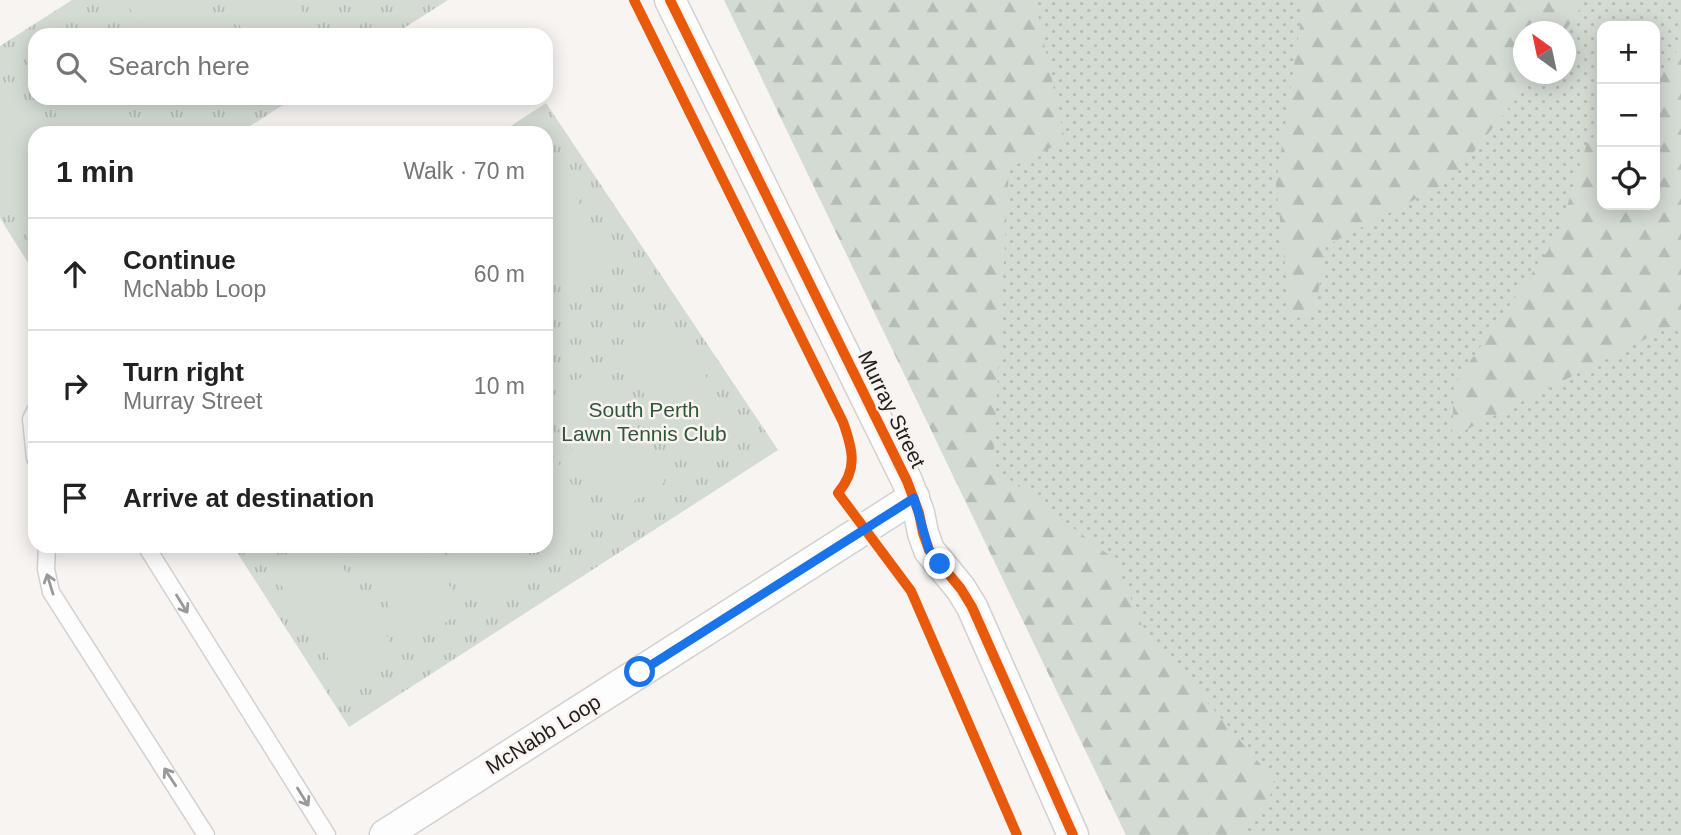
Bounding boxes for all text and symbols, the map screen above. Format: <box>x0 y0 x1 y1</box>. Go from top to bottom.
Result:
north arrow <box>1513 21 1576 84</box>
map controls <box>1597 21 1660 210</box>
button: + <box>1597 21 1660 84</box>
search box <box>28 28 553 105</box>
icon: search <box>52 48 90 86</box>
text: Search here <box>108 51 250 81</box>
button: − <box>1597 84 1660 147</box>
button: locate <box>1597 147 1660 210</box>
text: 1 min <box>56 155 134 188</box>
text: Walk · 70 m <box>403 158 525 184</box>
text: Continue <box>123 245 236 275</box>
icon: ahead <box>56 255 94 293</box>
text: 60 m <box>474 261 525 287</box>
text: McNabb Loop <box>123 276 266 302</box>
street label: Murray Street <box>854 347 930 471</box>
text: Turn right <box>123 357 244 387</box>
icon: right <box>56 367 94 405</box>
text: 10 m <box>474 373 525 399</box>
text: Murray Street <box>123 388 262 414</box>
park label: South Perth Lawn Tennis Club <box>561 398 727 445</box>
icon: arrive <box>56 479 94 517</box>
text: Arrive at destination <box>123 483 374 513</box>
route end <box>924 548 955 579</box>
one-way arrow <box>43 574 56 596</box>
one-way arrow <box>175 594 190 613</box>
route start <box>624 656 655 687</box>
street label: McNabb Loop <box>481 690 605 778</box>
one-way arrow <box>162 768 176 788</box>
one-way arrow <box>296 786 310 806</box>

